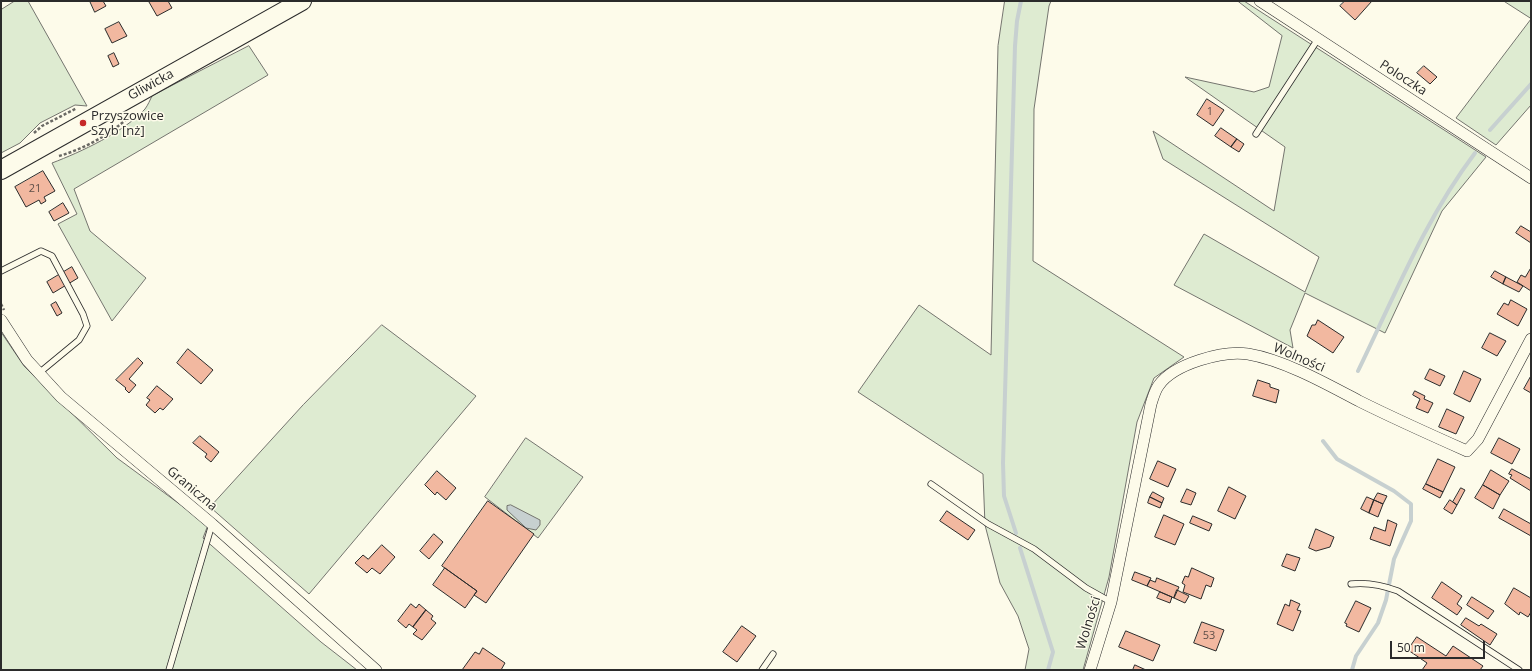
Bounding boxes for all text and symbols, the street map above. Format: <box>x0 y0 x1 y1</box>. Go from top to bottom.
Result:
street label: Poloczka <box>1376 57 1430 99</box>
street label: Gliwicka <box>126 66 176 104</box>
house number: 1 <box>1207 105 1213 119</box>
place label: Przyszowice Szyb [nż] <box>91 108 164 139</box>
marker: Przyszowice Szyb [nż] <box>78 118 88 128</box>
house number: 21 <box>29 182 41 196</box>
street label: Wolności <box>1271 340 1327 376</box>
street label: Graniczna <box>164 463 220 515</box>
street label: Wolności <box>1074 595 1104 651</box>
house number: 53 <box>1203 629 1215 643</box>
scale bar <box>1392 633 1487 659</box>
text: 50 m <box>1397 639 1425 656</box>

